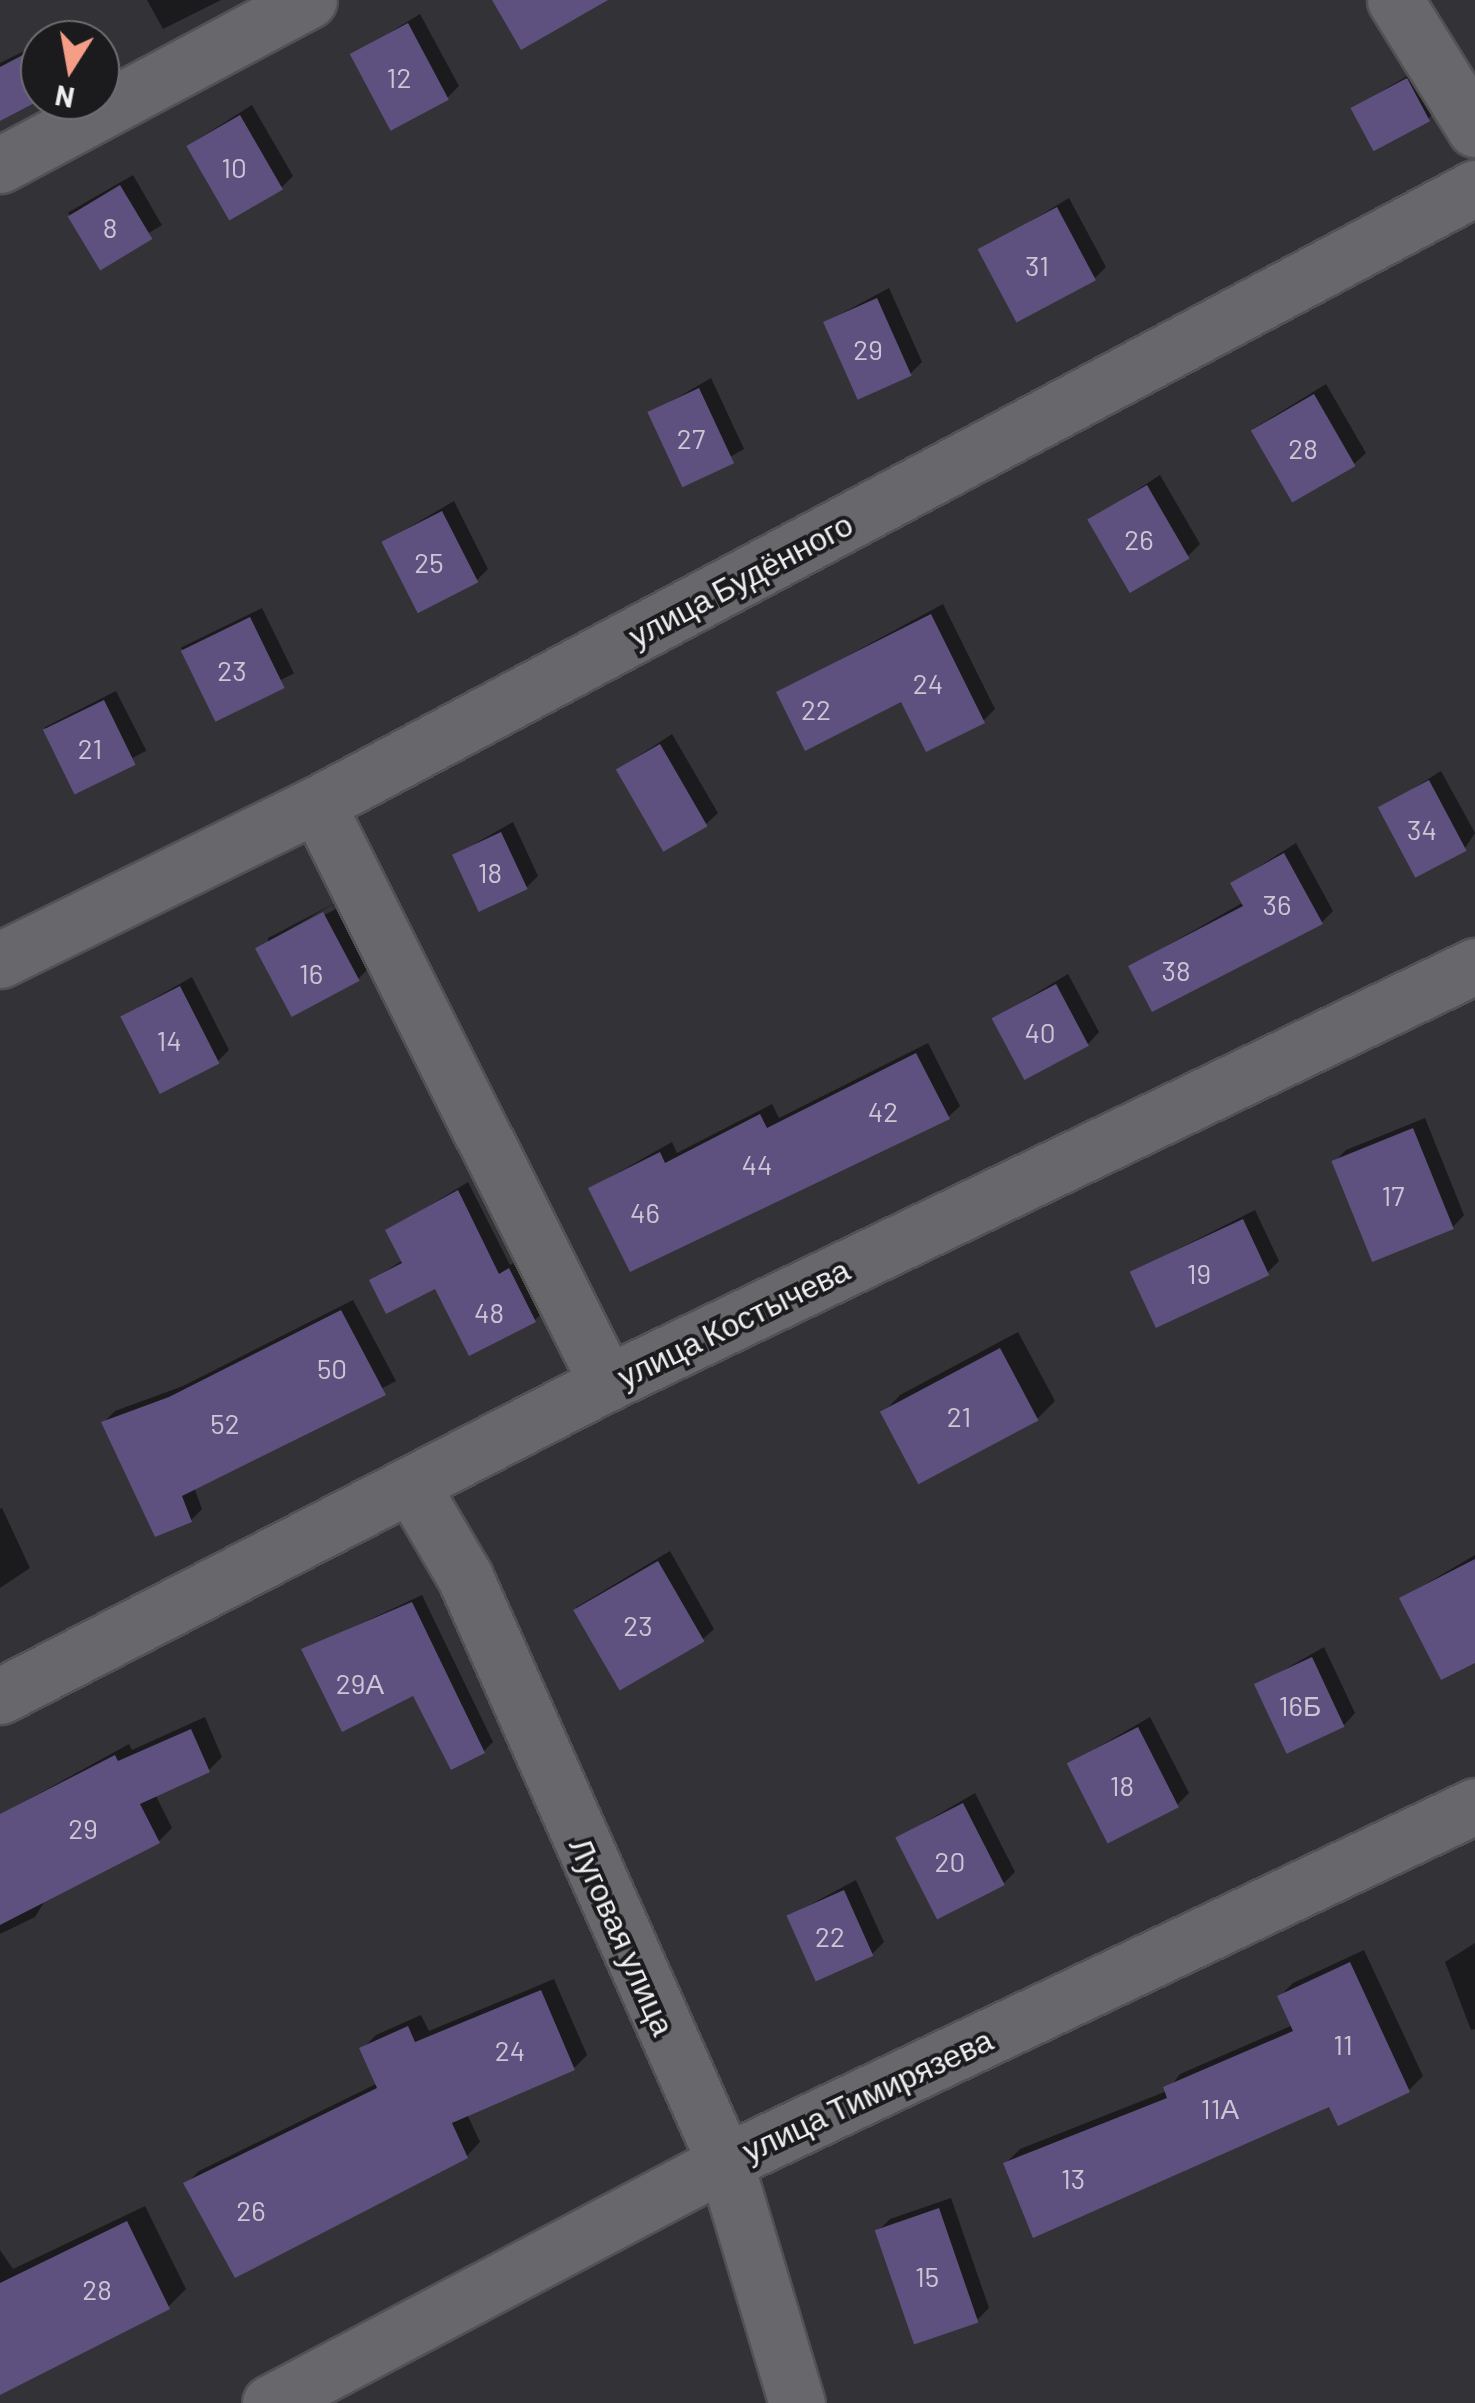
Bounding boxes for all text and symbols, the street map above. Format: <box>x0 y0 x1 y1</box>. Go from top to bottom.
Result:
north arrow <box>20 20 120 120</box>
house number: 12 <box>387 60 411 94</box>
text: N <box>52 79 77 116</box>
house number: 10 <box>221 150 247 184</box>
house number: 8 <box>103 210 117 244</box>
house number: 31 <box>1025 248 1049 282</box>
house number: 29 <box>853 332 883 366</box>
house number: 27 <box>677 421 705 455</box>
house number: 28 <box>1288 431 1318 465</box>
street label: улица Будённого <box>622 504 858 654</box>
house number: 26 <box>1124 522 1154 556</box>
house number: 25 <box>414 545 444 579</box>
house number: 23 <box>217 653 247 687</box>
house number: 24 <box>913 666 943 700</box>
house number: 22 <box>801 692 831 726</box>
house number: 21 <box>78 731 102 765</box>
house number: 34 <box>1407 812 1437 846</box>
house number: 18 <box>478 855 502 889</box>
house number: 36 <box>1263 887 1291 921</box>
house number: 38 <box>1161 953 1191 987</box>
house number: 16 <box>299 956 323 990</box>
house number: 40 <box>1024 1015 1056 1049</box>
house number: 14 <box>156 1023 182 1057</box>
house number: 42 <box>868 1094 898 1128</box>
house number: 44 <box>742 1147 772 1181</box>
house number: 17 <box>1381 1178 1405 1212</box>
house number: 46 <box>630 1195 660 1229</box>
street label: улица Костычева <box>611 1249 855 1395</box>
house number: 19 <box>1187 1256 1211 1290</box>
house number: 48 <box>474 1295 504 1329</box>
house number: 50 <box>317 1351 347 1385</box>
house number: 21 <box>947 1399 971 1433</box>
house number: 52 <box>210 1406 240 1440</box>
house number: 23 <box>623 1608 653 1642</box>
house number: 29А <box>336 1666 384 1700</box>
house number: 16Б <box>1279 1688 1321 1722</box>
house number: 18 <box>1110 1768 1134 1802</box>
house number: 29 <box>68 1811 98 1845</box>
street label: Луговая улица <box>562 1831 684 2041</box>
house number: 20 <box>935 1844 965 1878</box>
house number: 22 <box>815 1919 845 1953</box>
street label: улица Тимирязева <box>736 2019 998 2169</box>
house number: 11 <box>1333 2027 1353 2061</box>
house number: 24 <box>495 2033 525 2067</box>
house number: 11А <box>1201 2091 1239 2125</box>
house number: 13 <box>1061 2161 1085 2195</box>
house number: 26 <box>236 2193 266 2227</box>
house number: 15 <box>915 2259 939 2293</box>
house number: 28 <box>82 2272 112 2306</box>

